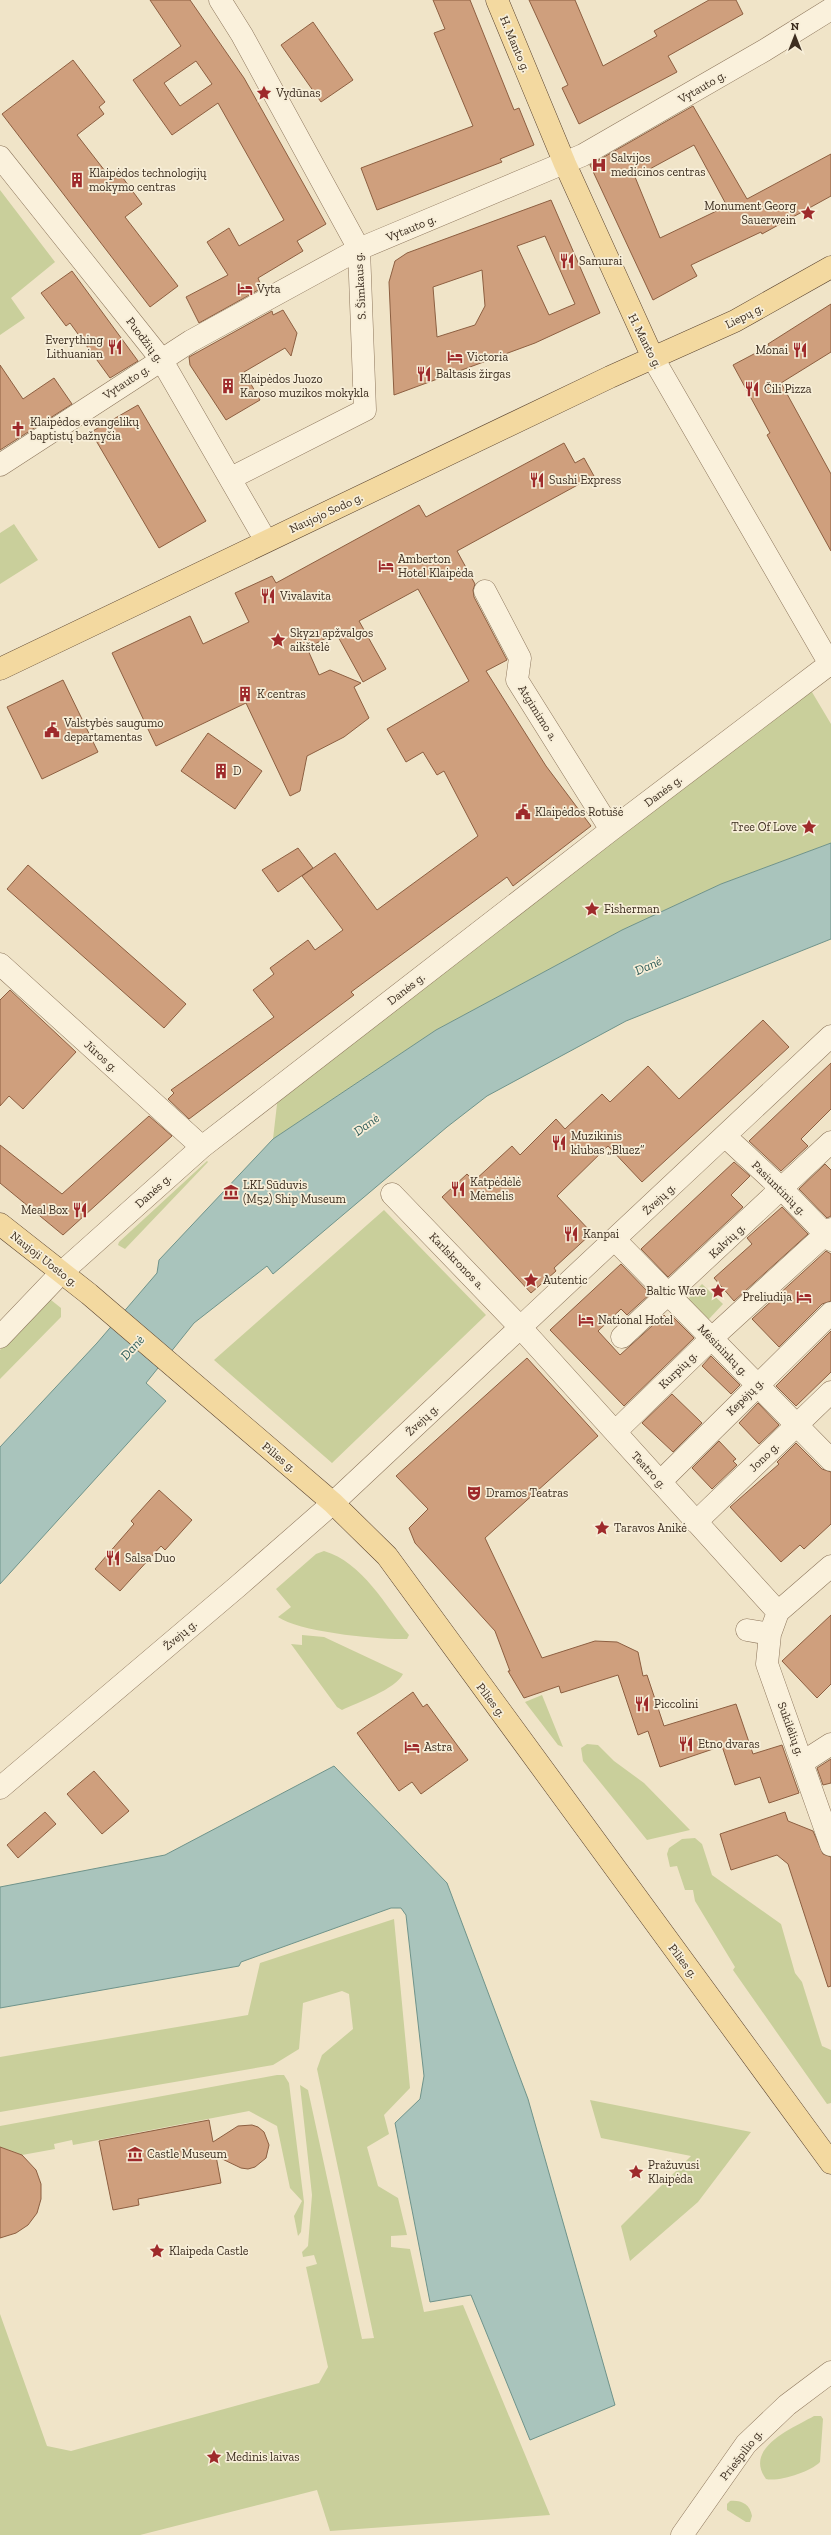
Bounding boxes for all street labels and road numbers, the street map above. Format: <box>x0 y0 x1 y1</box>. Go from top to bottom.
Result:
street label: H. Manto g. <box>497 14 533 74</box>
street label: Vytauto g. <box>675 68 728 107</box>
street label: Vytauto g. <box>383 212 438 245</box>
street label: S. Šimkaus g. <box>350 252 369 320</box>
street label: Liepų g. <box>723 301 765 331</box>
street label: H. Manto g. <box>625 311 665 371</box>
street label: Puodžių g. <box>123 314 167 366</box>
street label: Vytauto g. <box>99 362 152 403</box>
street label: Naujojo Sodo g. <box>287 490 365 537</box>
street label: Atgimimo a. <box>515 682 561 744</box>
street label: Danės g. <box>641 772 685 810</box>
street label: Danės g. <box>385 970 427 1008</box>
street label: Jūros g. <box>81 1037 121 1075</box>
street label: Pasiuntinių g. <box>749 1158 809 1218</box>
street label: Danės g. <box>132 1171 174 1211</box>
street label: Žvejų g. <box>639 1180 679 1218</box>
street label: Kalvių g. <box>706 1221 748 1261</box>
street label: Naujoji Uosto g. <box>7 1228 80 1290</box>
street label: Karlskronos a. <box>426 1230 488 1292</box>
street label: Mėsininkų g. <box>695 1321 751 1379</box>
street label: Kurpių g. <box>656 1348 700 1392</box>
street label: Kepėjų g. <box>724 1376 767 1419</box>
street label: Žvejų g. <box>402 1401 442 1439</box>
street label: Pilies g. <box>259 1439 299 1475</box>
street label: Jono g. <box>746 1439 782 1475</box>
street label: Teatro g. <box>629 1448 669 1492</box>
street label: Žvejų g. <box>160 1616 200 1654</box>
street label: Pilies g. <box>474 1680 508 1720</box>
street label: Sukilėlių g. <box>775 1700 807 1758</box>
street label: Pilies g. <box>666 1941 700 1981</box>
street label: Priešpilio g. <box>717 2427 765 2483</box>

